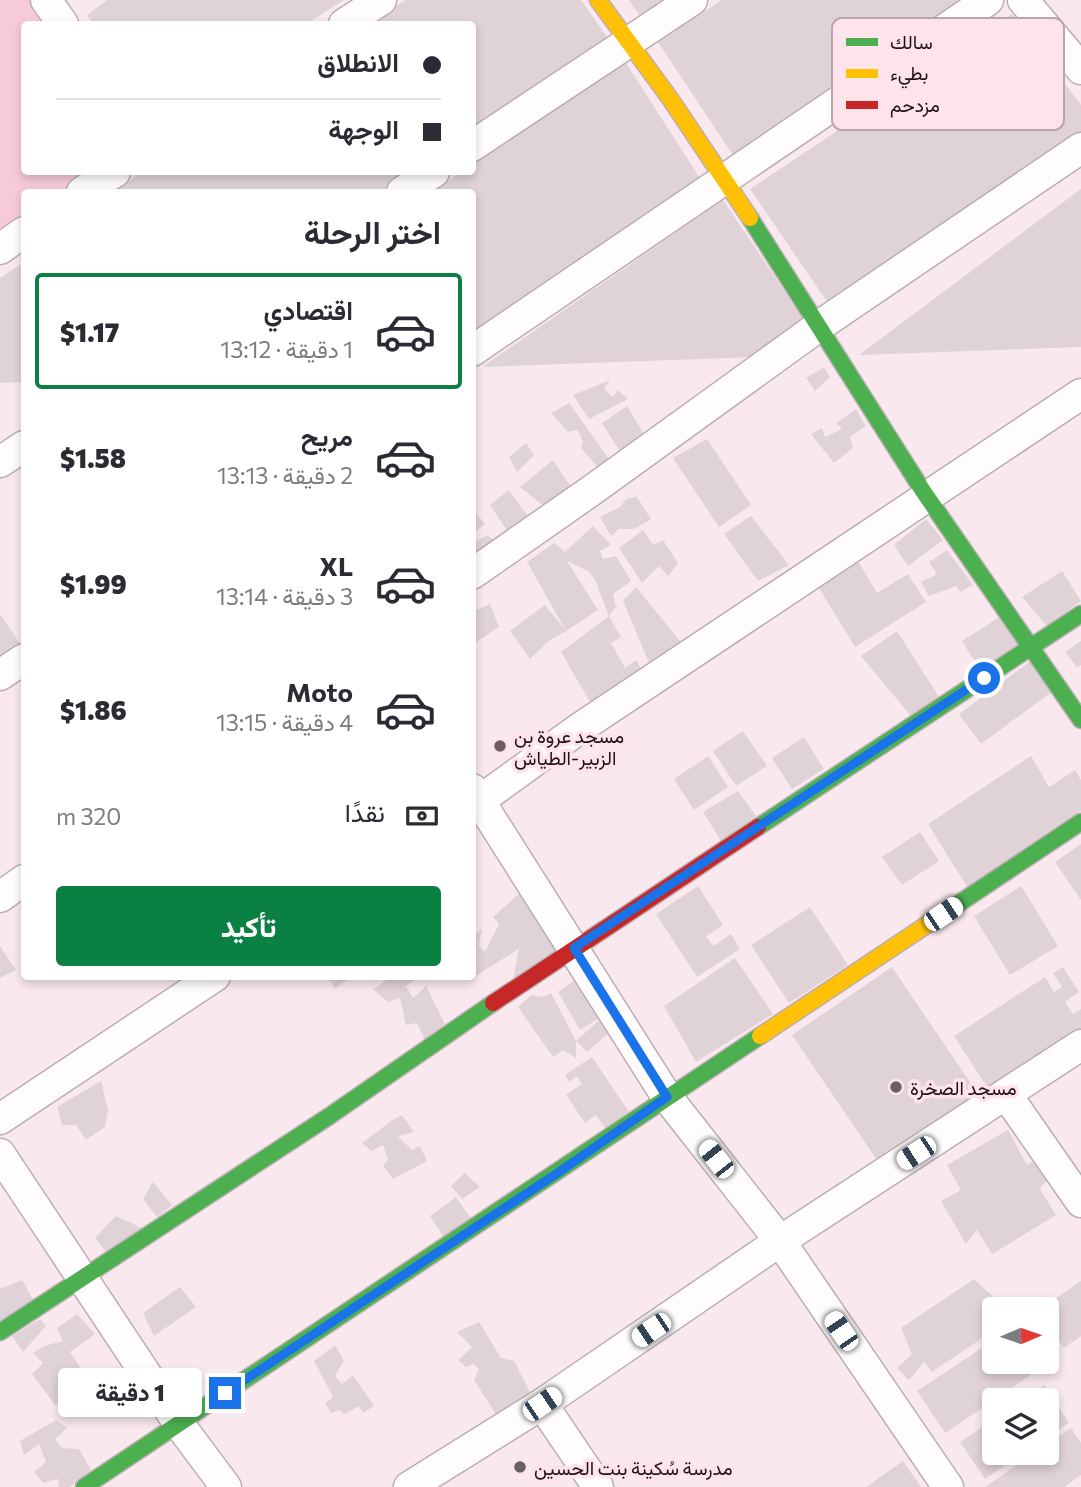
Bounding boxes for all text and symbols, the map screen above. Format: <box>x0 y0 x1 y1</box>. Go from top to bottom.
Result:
legend <box>832 18 1064 130</box>
text: سالك <box>890 30 933 53</box>
text: الانطلاق <box>317 46 399 77</box>
text: بطيء <box>890 61 928 89</box>
text: مزدحم <box>890 93 940 118</box>
text: الوجهة <box>328 113 399 144</box>
text: اختر الرحلة <box>304 211 441 251</box>
text: اقتصادي <box>264 294 353 325</box>
icon: car <box>374 300 437 363</box>
text: $1.17 <box>60 316 119 347</box>
text: 1 دقيقة · 13:12 <box>220 335 353 363</box>
text: مريح <box>301 420 353 451</box>
icon: car <box>374 426 437 489</box>
text: $1.58 <box>60 442 126 473</box>
text: 2 دقيقة · 13:13 <box>217 461 353 489</box>
text: XL <box>319 550 353 581</box>
icon: car <box>374 552 437 615</box>
text: $1.99 <box>60 568 127 599</box>
text: 3 دقيقة · 13:14 <box>216 582 353 610</box>
route start <box>968 662 1000 694</box>
text: Moto <box>286 676 353 707</box>
icon: car <box>374 678 437 741</box>
text: $1.86 <box>60 694 127 725</box>
text: 4 دقيقة · 13:15 <box>216 708 353 736</box>
place label: مسجد عروة بن الزبير-الطياش <box>514 724 624 770</box>
marker: مسجد عروة بن الزبير-الطياش <box>492 738 508 754</box>
text: نقدًا <box>345 796 385 827</box>
icon: cash <box>403 797 441 835</box>
text: 320 m <box>56 802 121 830</box>
button: تأكيد <box>56 886 441 966</box>
car <box>920 894 967 934</box>
place label: مسجد الصخرة <box>910 1076 1017 1100</box>
marker: مسجد الصخرة <box>888 1079 904 1095</box>
car <box>893 1133 940 1173</box>
car <box>695 1136 738 1182</box>
north arrow <box>982 1297 1059 1374</box>
map controls <box>982 1297 1059 1465</box>
car <box>821 1308 862 1354</box>
car <box>628 1310 675 1350</box>
callout: 1 دقيقة <box>57 1368 201 1418</box>
route end <box>209 1377 241 1409</box>
text: 1 دقيقة <box>95 1378 165 1406</box>
car <box>519 1384 566 1424</box>
button: layers <box>982 1388 1059 1465</box>
place label: مدرسة سُكينة بنت الحسين <box>534 1456 733 1480</box>
marker: مدرسة سُكينة بنت الحسين <box>512 1459 528 1475</box>

